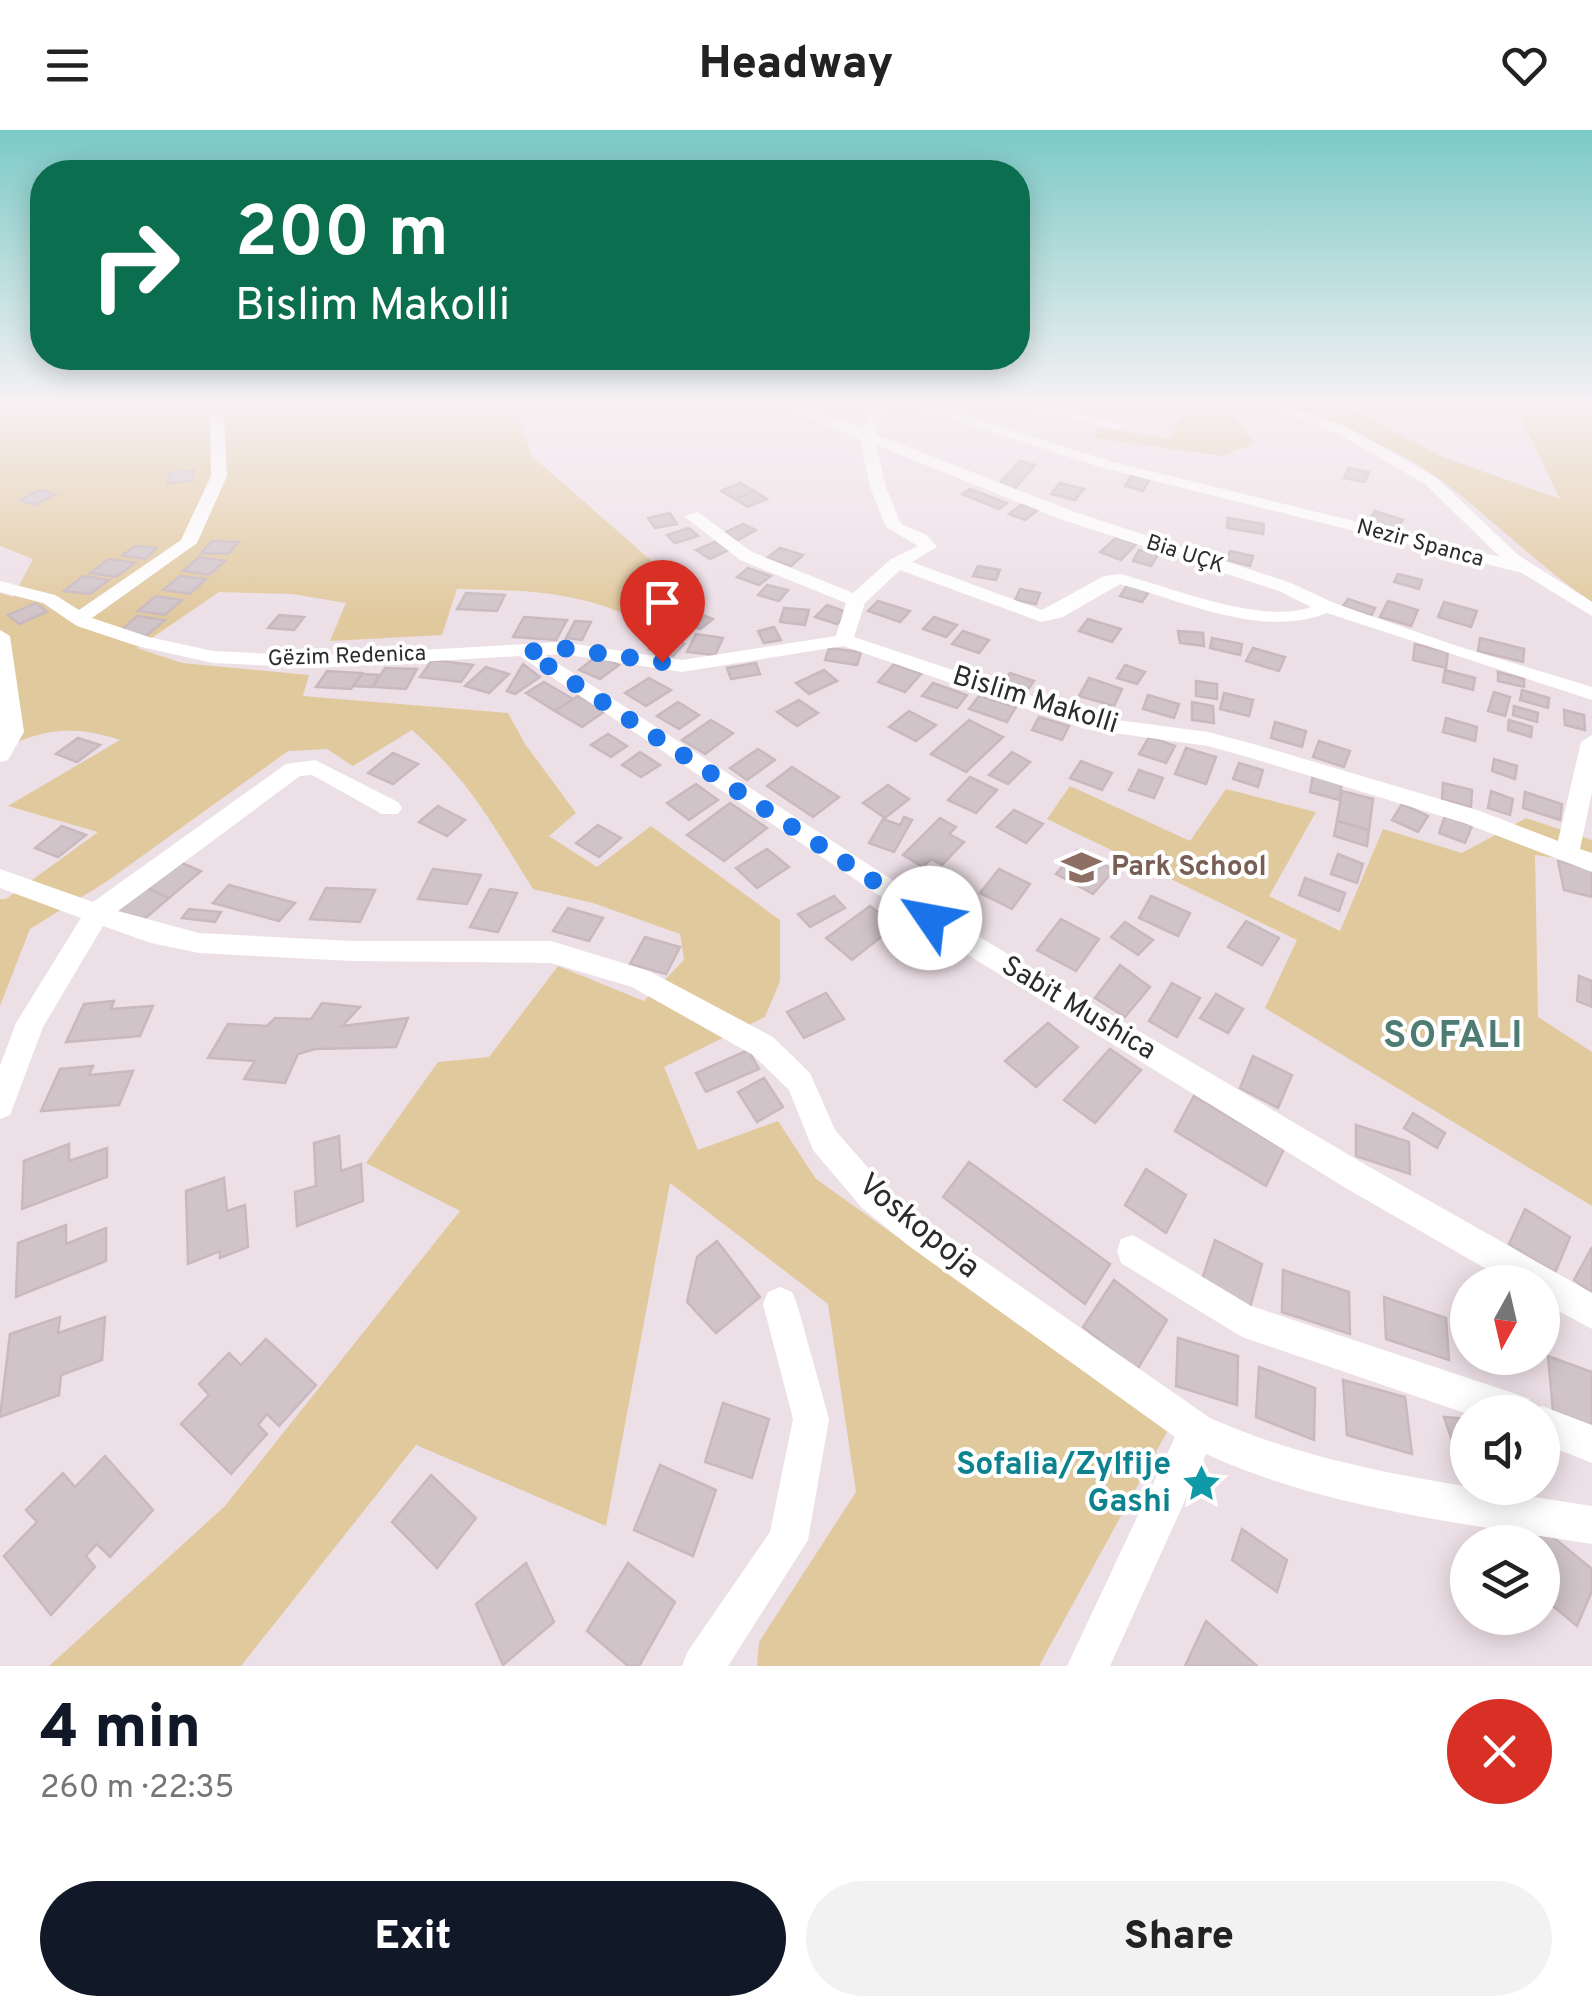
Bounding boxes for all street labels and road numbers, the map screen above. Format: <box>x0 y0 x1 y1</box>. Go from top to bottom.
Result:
street label: Nezir Spanca <box>1353 514 1487 574</box>
street label: Bia UÇK <box>1143 530 1227 580</box>
street label: Gëzim Redenica <box>267 641 427 673</box>
street label: Bislim Makolli <box>948 659 1122 743</box>
street label: Sabit Mushica <box>994 949 1162 1069</box>
street label: Voskopoja <box>849 1166 987 1288</box>

